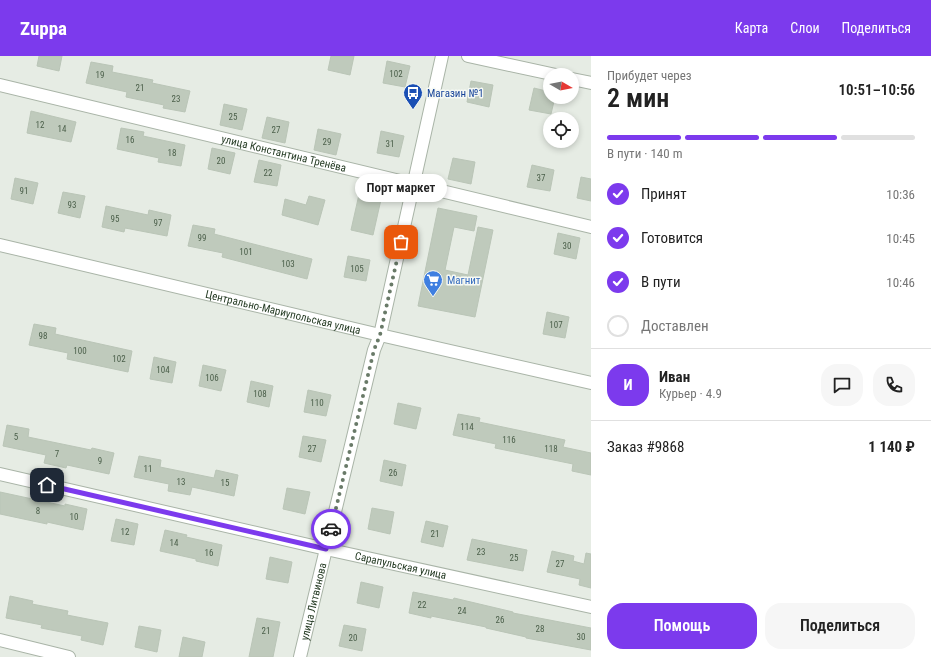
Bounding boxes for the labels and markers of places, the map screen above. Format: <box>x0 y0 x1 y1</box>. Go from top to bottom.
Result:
bus stop icon: Магазин №1 <box>402 82 424 110</box>
place label: Магазин №1 <box>427 87 484 100</box>
callout: Порт маркет <box>355 174 447 202</box>
pin <box>384 225 418 259</box>
supermarket icon: Магнит <box>422 269 444 297</box>
place label: Магнит <box>447 274 481 287</box>
pin <box>30 468 64 502</box>

